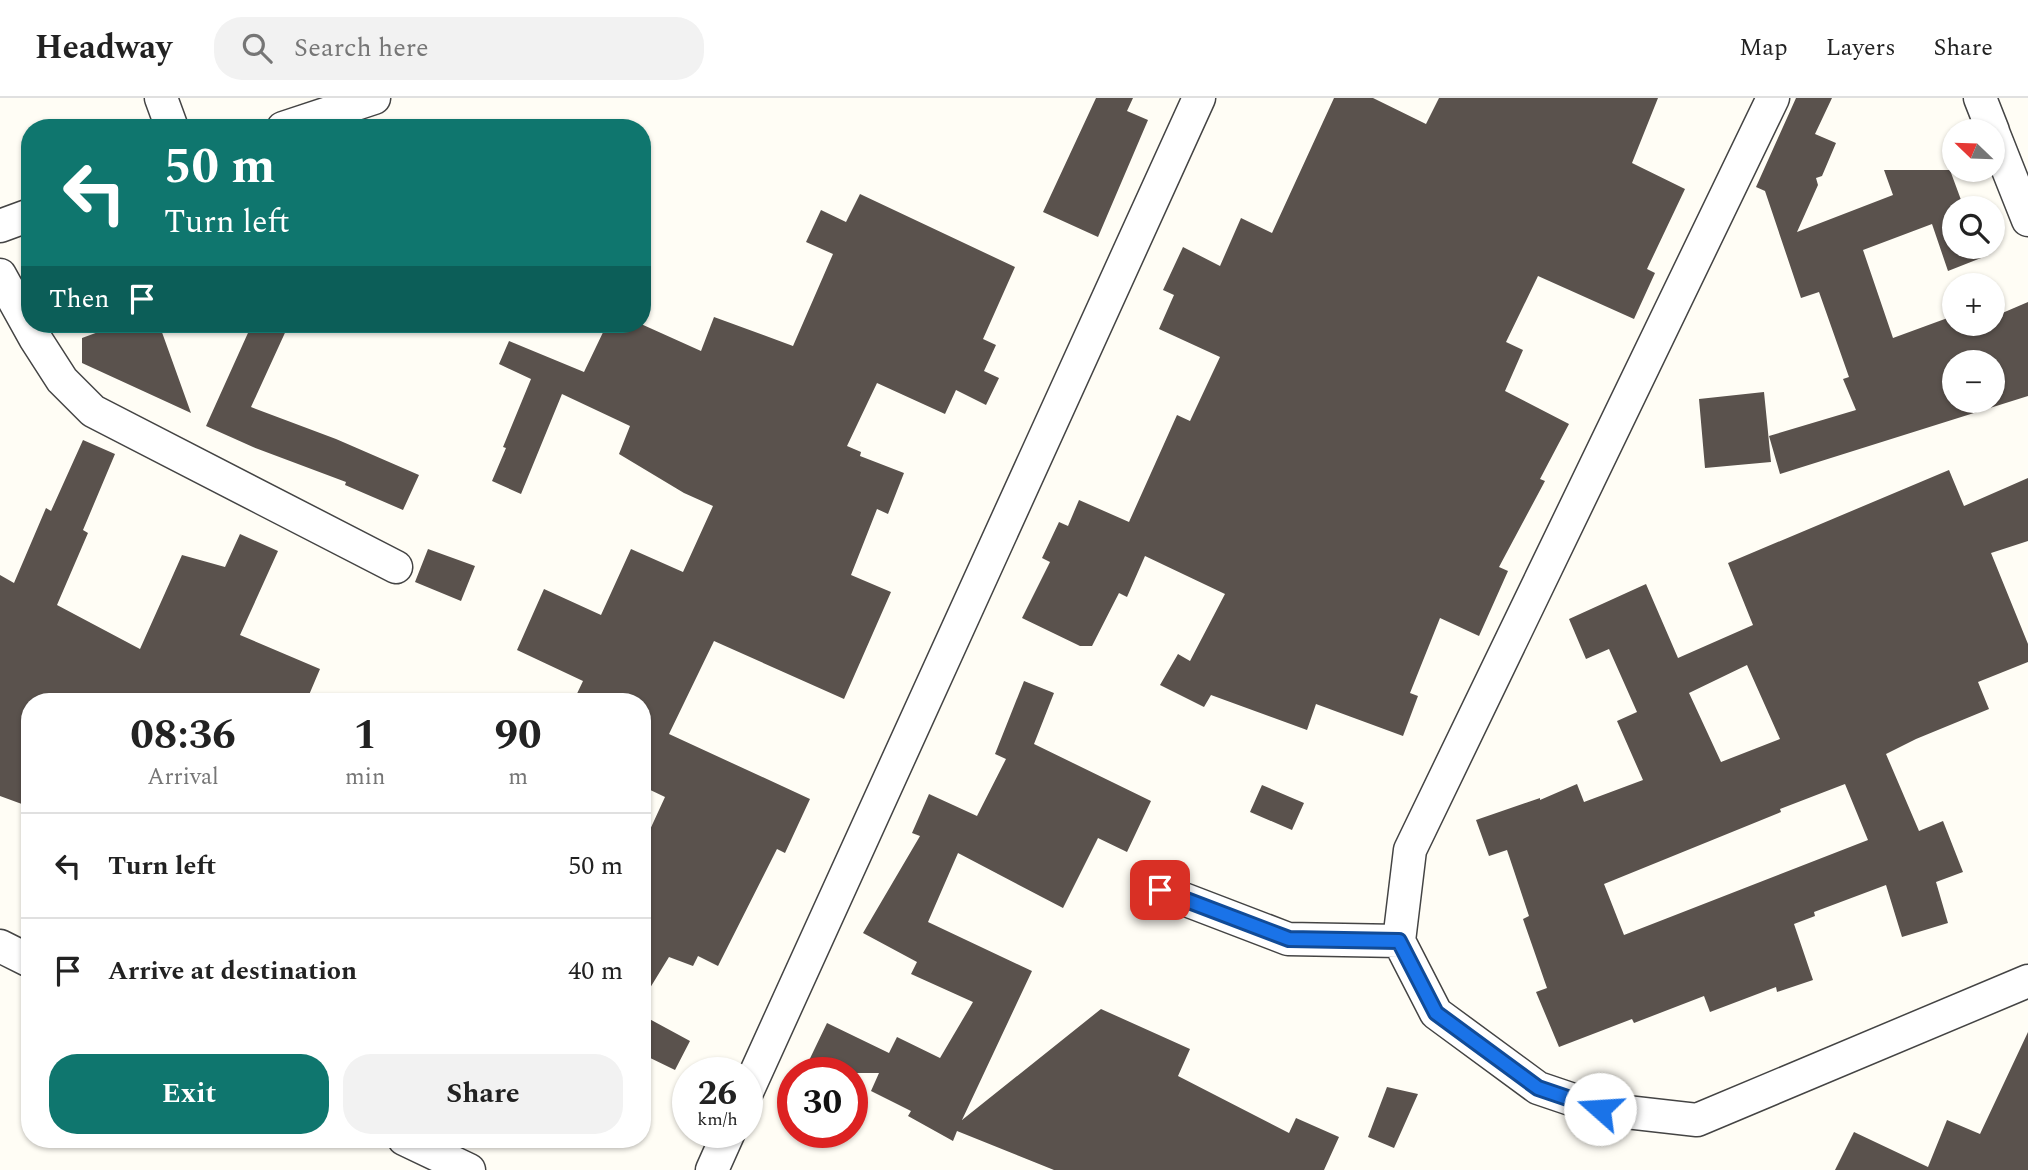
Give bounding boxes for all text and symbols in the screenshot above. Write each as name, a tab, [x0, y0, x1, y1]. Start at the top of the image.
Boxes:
search box	[214, 17, 704, 80]
text: Headway	[35, 23, 172, 73]
text: Search here	[294, 28, 429, 68]
icon: search	[238, 29, 276, 67]
text: Map	[1739, 30, 1788, 66]
text: Layers	[1826, 30, 1896, 66]
text: Share	[1934, 30, 1993, 66]
north arrow	[1942, 119, 2006, 182]
map controls	[1942, 119, 2005, 413]
text: 50 m	[164, 130, 275, 205]
icon: left	[49, 147, 140, 238]
button: search	[1942, 196, 2005, 259]
text: Turn left	[164, 198, 290, 247]
button: +	[1942, 273, 2005, 336]
text: Then	[49, 279, 109, 319]
icon: arrive	[123, 280, 161, 318]
button: −	[1942, 350, 2005, 413]
text: 08:36	[130, 704, 236, 767]
text: 1	[353, 704, 377, 767]
text: 90	[495, 704, 542, 767]
text: Arrival	[147, 760, 219, 795]
text: min	[345, 760, 385, 795]
text: m	[508, 760, 528, 795]
text: Turn left	[108, 846, 216, 886]
text: 50 m	[568, 846, 623, 886]
icon: left	[49, 847, 87, 885]
pin	[1130, 860, 1190, 920]
icon: arrive	[1141, 871, 1179, 909]
text: Arrive at destination	[108, 951, 357, 991]
text: 40 m	[568, 951, 623, 991]
icon: arrive	[49, 952, 87, 990]
button: Exit	[49, 1054, 329, 1134]
button: Share	[343, 1054, 623, 1134]
speed limit sign: 30	[777, 1057, 868, 1148]
text: 26	[698, 1067, 737, 1120]
position arrow	[1563, 1072, 1637, 1146]
text: km/h	[697, 1106, 738, 1133]

